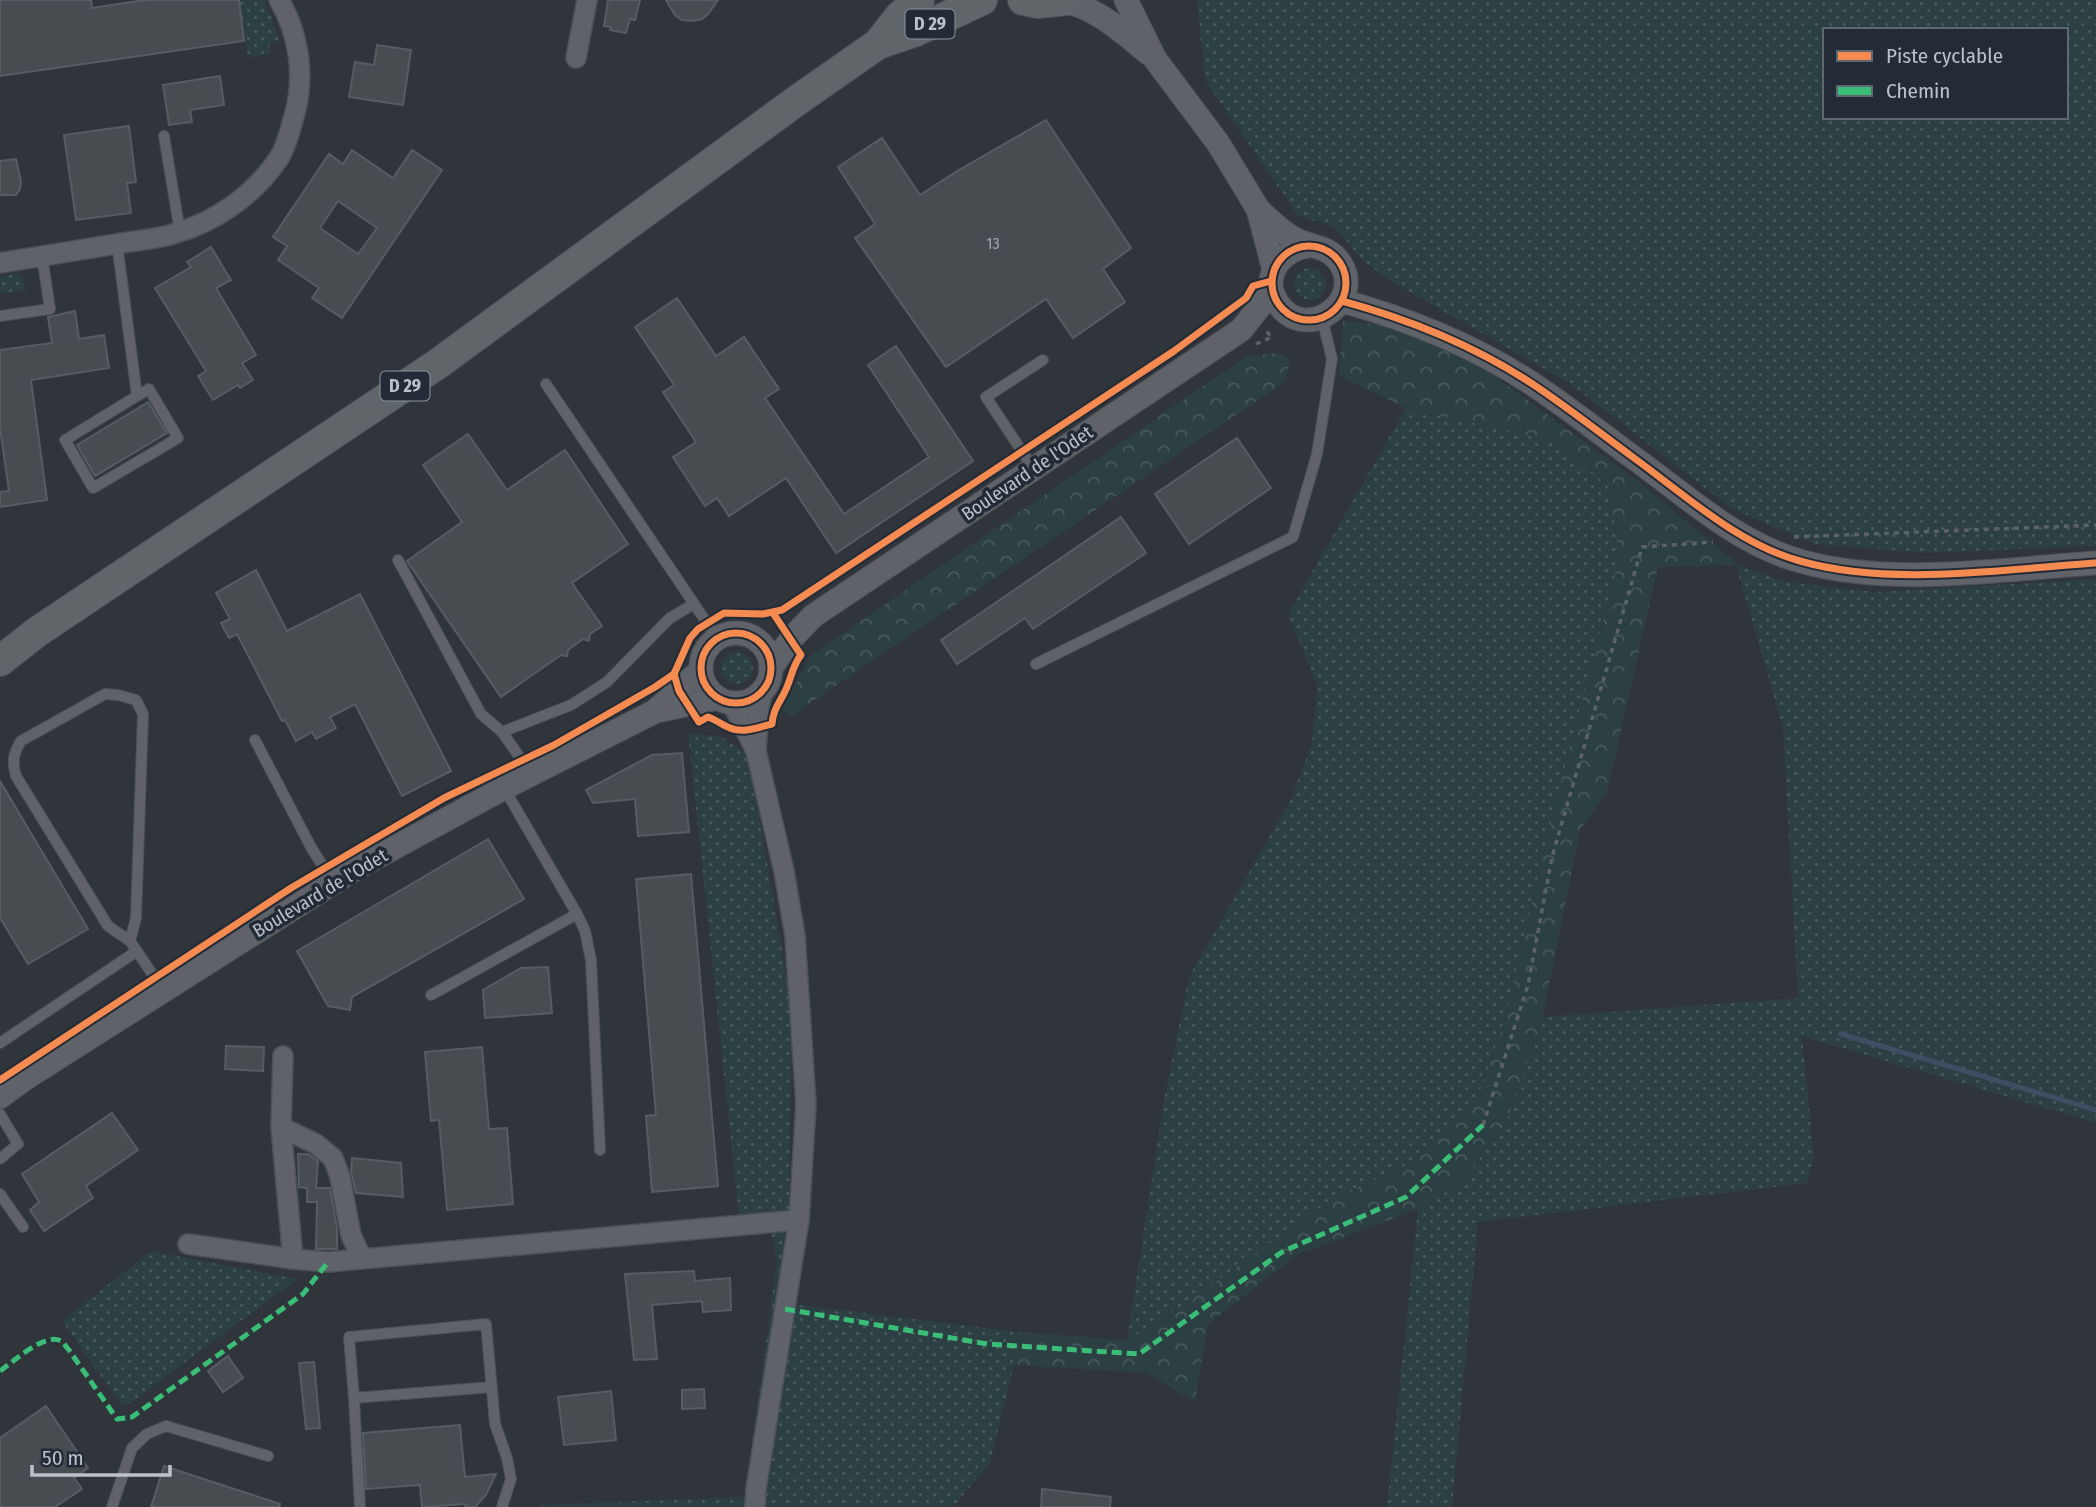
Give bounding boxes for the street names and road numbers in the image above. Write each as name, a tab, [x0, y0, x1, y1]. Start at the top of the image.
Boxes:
road number: D 29	[906, 9, 954, 38]
road number: D 29	[380, 372, 430, 400]
street label: Boulevard de l'Odet	[957, 420, 1098, 525]
street label: Boulevard de l'Odet	[248, 843, 392, 942]

